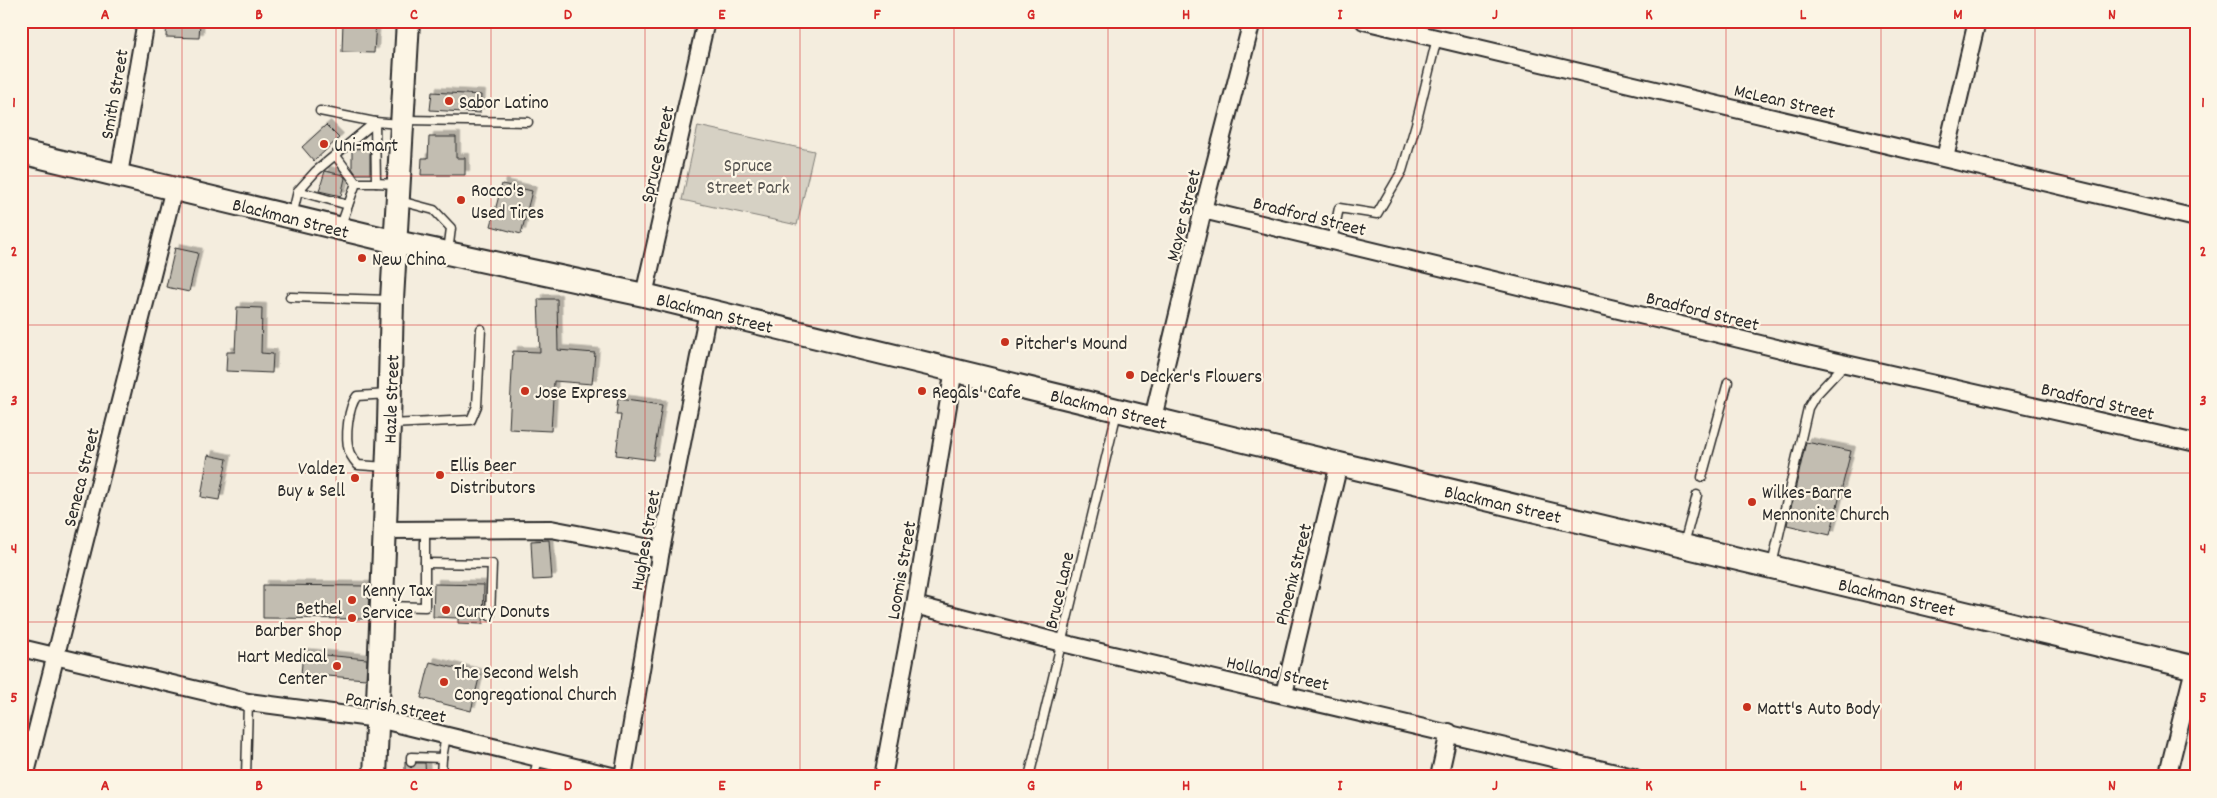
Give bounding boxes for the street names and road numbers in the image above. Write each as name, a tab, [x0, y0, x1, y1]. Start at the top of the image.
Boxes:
street label: Smith Street	[95, 47, 138, 142]
street label: McLean Street	[1731, 79, 1837, 128]
street label: Spruce Street	[635, 104, 684, 206]
street label: Mayer Street	[1161, 167, 1210, 265]
street label: Bradford Street	[1250, 191, 1368, 245]
street label: Blackman Street	[229, 193, 351, 248]
street label: Bradford Street	[1643, 286, 1761, 340]
street label: Blackman Street	[653, 288, 775, 343]
street label: Hazle Street	[378, 354, 409, 444]
street label: Bradford Street	[2038, 377, 2157, 430]
street label: Blackman Street	[1047, 384, 1169, 439]
street label: Seneca Street	[58, 426, 109, 530]
street label: Blackman Street	[1441, 480, 1563, 533]
street label: Hughes Street	[625, 488, 670, 593]
street label: Loomis Street	[881, 519, 925, 622]
street label: Phoenix Street	[1270, 521, 1321, 629]
street label: Bruce Lane	[1039, 550, 1083, 632]
street label: Blackman Street	[1835, 573, 1957, 626]
street label: Holland Street	[1223, 651, 1331, 700]
street label: Parrish Street	[343, 686, 448, 732]

